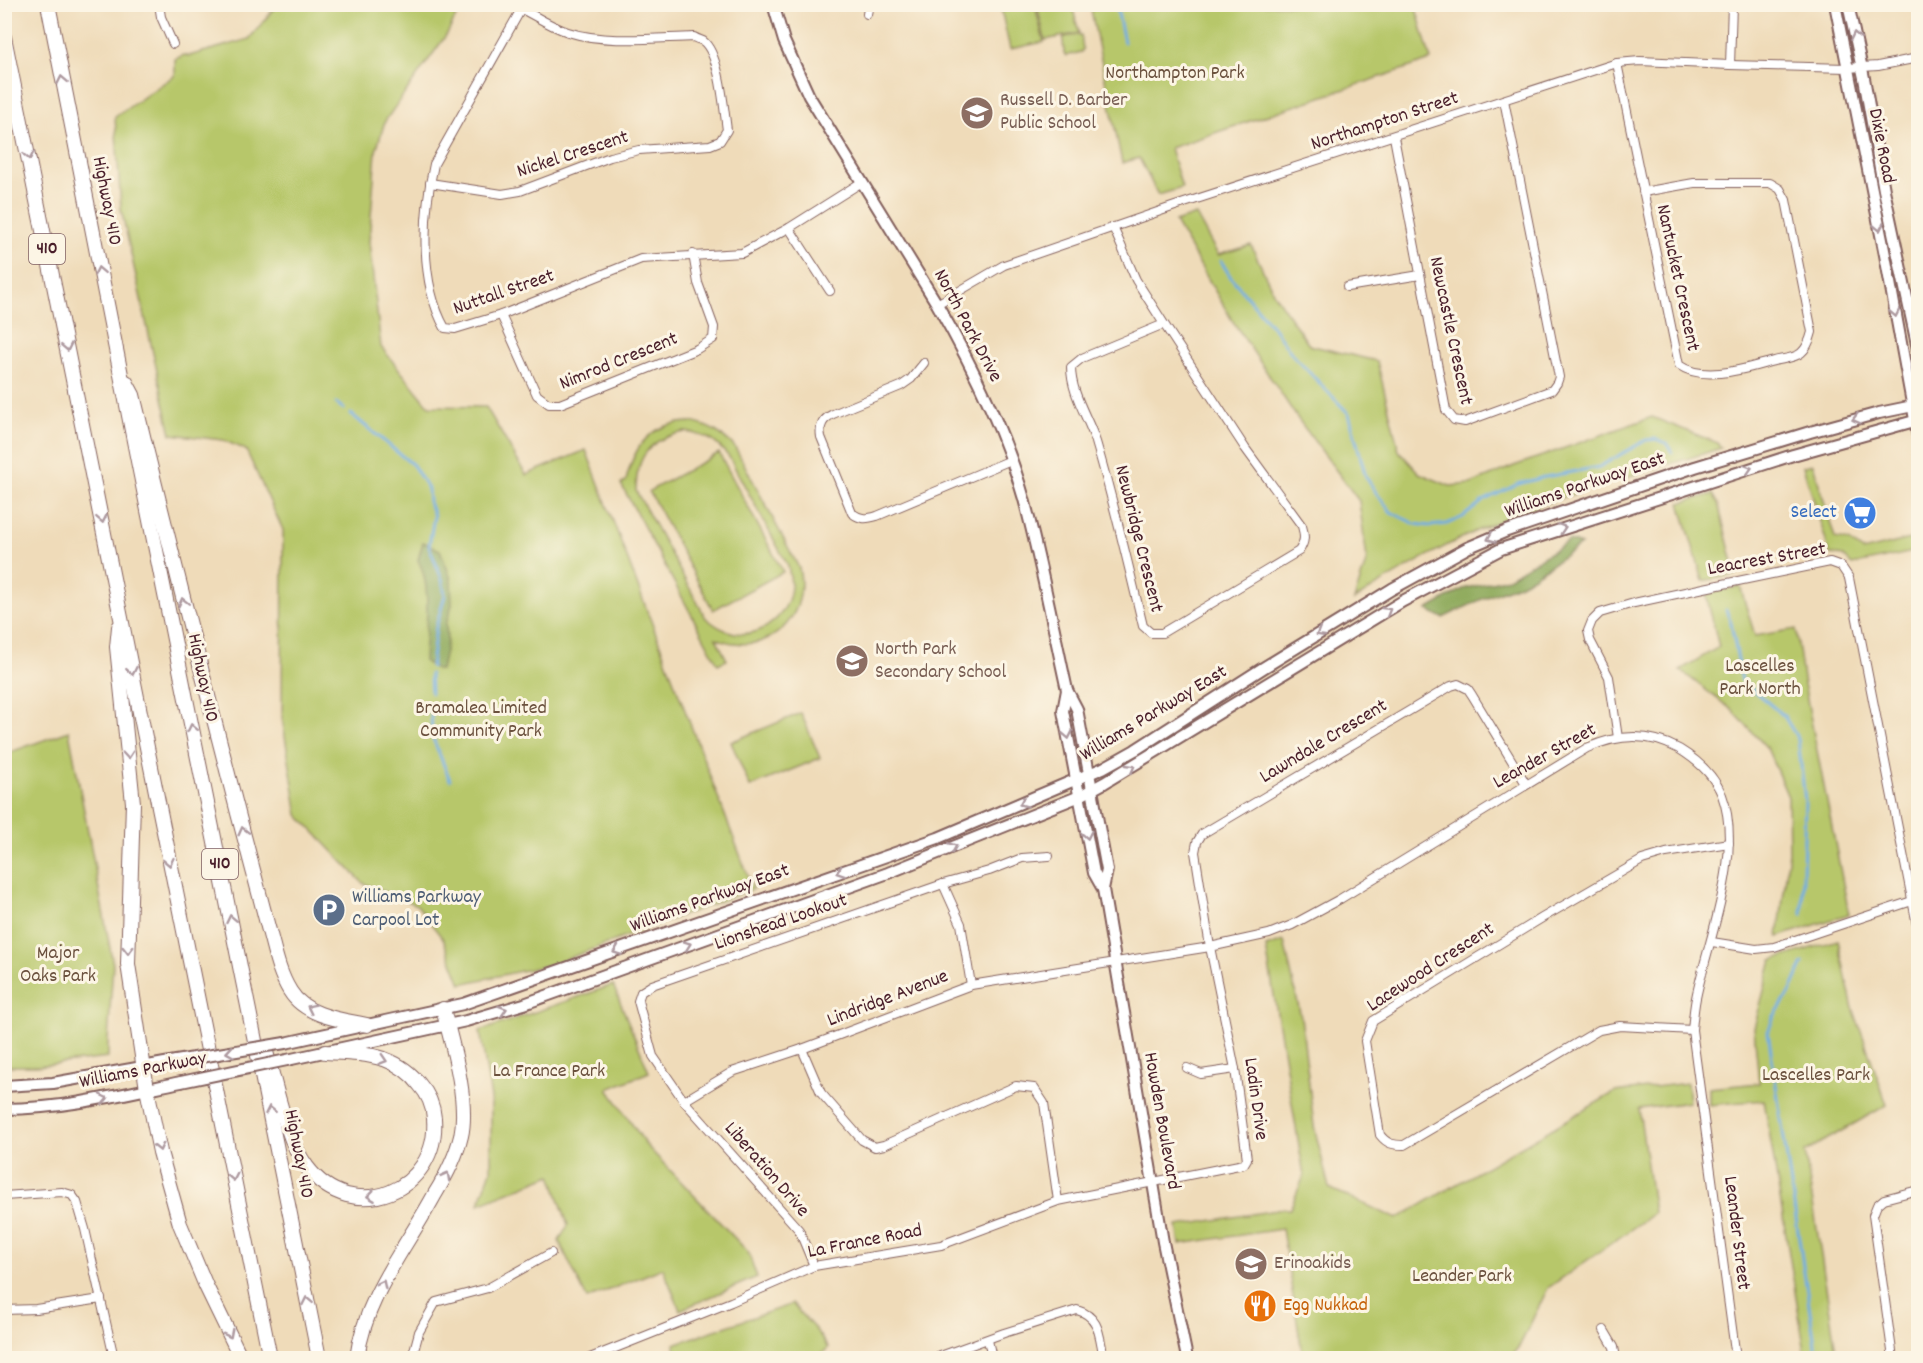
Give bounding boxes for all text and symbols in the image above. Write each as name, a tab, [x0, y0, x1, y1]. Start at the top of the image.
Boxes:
one-way arrow	[1849, 31, 1862, 41]
park label: Northampton Park	[1105, 60, 1245, 88]
one-way arrow	[56, 75, 69, 85]
street label: Northampton Street	[1308, 85, 1462, 159]
place label: Russell D. Barber Public School	[1000, 87, 1128, 138]
school or university icon: Russell D. Barber Public School	[959, 95, 995, 131]
street label: Dixie Road	[1860, 106, 1902, 186]
street label: Nickel Crescent	[514, 124, 632, 186]
one-way arrow	[21, 151, 34, 161]
street label: Highway 410	[84, 154, 128, 248]
street label: Nantucket Crescent	[1648, 202, 1706, 354]
one-way arrow	[1872, 221, 1885, 231]
road number: 410	[29, 234, 65, 264]
street label: Newcastle Crescent	[1421, 254, 1479, 408]
street label: Nuttall Street	[450, 263, 558, 323]
street label: North Park Drive	[925, 264, 1009, 388]
one-way arrow	[93, 266, 106, 276]
one-way arrow	[1888, 308, 1901, 318]
street label: Nimrod Crescent	[556, 326, 682, 398]
one-way arrow	[60, 342, 73, 352]
one-way arrow	[1851, 412, 1861, 425]
street label: Williams Parkway East	[1501, 445, 1669, 527]
street label: Newbridge Crescent	[1106, 462, 1170, 616]
one-way arrow	[1742, 464, 1753, 476]
supermarket icon: Select	[1842, 495, 1878, 531]
place label: Select	[1790, 499, 1837, 527]
one-way arrow	[95, 513, 108, 523]
one-way arrow	[1556, 523, 1567, 536]
one-way arrow	[1486, 531, 1497, 543]
street label: Leacrest Street	[1706, 536, 1828, 584]
one-way arrow	[178, 597, 190, 607]
one-way arrow	[1381, 607, 1391, 618]
one-way arrow	[1316, 625, 1327, 636]
street label: Highway 410	[179, 631, 225, 725]
place label: North Park Secondary School	[875, 636, 1006, 687]
school or university icon: North Park Secondary School	[834, 643, 870, 679]
park label: Lascelles Park North	[1719, 653, 1801, 704]
street label: Williams Parkway East	[1075, 659, 1233, 769]
one-way arrow	[125, 666, 138, 676]
street label: Lawndale Crescent	[1255, 693, 1393, 791]
park label: Bramalea Limited Community Park	[415, 695, 547, 746]
street label: Leander Street	[1488, 717, 1602, 797]
one-way arrow	[186, 723, 199, 733]
one-way arrow	[1061, 730, 1074, 740]
one-way arrow	[121, 751, 134, 760]
one-way arrow	[1125, 764, 1135, 775]
one-way arrow	[1018, 796, 1029, 808]
one-way arrow	[237, 826, 250, 836]
one-way arrow	[1080, 830, 1093, 840]
one-way arrow	[947, 842, 958, 854]
road number: 410	[202, 849, 238, 879]
one-way arrow	[162, 857, 175, 867]
street label: Williams Parkway East	[626, 857, 794, 941]
one-way arrow	[836, 864, 846, 877]
place label: Williams Parkway Carpool Lot	[352, 884, 482, 935]
street label: Lionshead Lookout	[711, 887, 851, 959]
parking icon: Williams Parkway Carpool Lot	[311, 892, 347, 928]
one-way arrow	[225, 914, 238, 924]
street label: Lacewood Crescent	[1362, 916, 1500, 1020]
park label: Major Oaks Park	[20, 940, 96, 991]
one-way arrow	[681, 940, 692, 952]
one-way arrow	[612, 944, 623, 957]
one-way arrow	[122, 945, 134, 954]
street label: Lindridge Avenue	[823, 963, 953, 1035]
one-way arrow	[306, 1004, 317, 1016]
one-way arrow	[498, 1005, 508, 1017]
street label: Williams Parkway	[77, 1045, 210, 1097]
one-way arrow	[226, 1045, 236, 1058]
street label: Howden Boulevard	[1135, 1050, 1187, 1192]
one-way arrow	[377, 1053, 388, 1065]
street label: Ladin Drive	[1235, 1056, 1275, 1142]
park label: La France Park	[493, 1058, 605, 1086]
park label: Lascelles Park	[1762, 1062, 1870, 1090]
one-way arrow	[99, 1093, 109, 1106]
one-way arrow	[264, 1105, 277, 1115]
street label: Highway 410	[276, 1107, 320, 1201]
street label: Liberation Drive	[717, 1116, 816, 1224]
one-way arrow	[152, 1141, 165, 1151]
one-way arrow	[438, 1171, 450, 1182]
one-way arrow	[226, 1172, 239, 1182]
street label: Leander Street	[1715, 1175, 1757, 1291]
one-way arrow	[367, 1190, 376, 1202]
street label: La France Road	[805, 1217, 925, 1267]
school or university icon: Erinoakids	[1233, 1246, 1269, 1282]
place label: Erinoakids	[1274, 1250, 1351, 1278]
park label: Leander Park	[1412, 1263, 1512, 1291]
one-way arrow	[375, 1279, 387, 1290]
restaurant icon: Egg Nukkad	[1242, 1288, 1278, 1324]
place label: Egg Nukkad	[1283, 1292, 1368, 1320]
one-way arrow	[301, 1296, 314, 1306]
one-way arrow	[222, 1328, 233, 1338]

